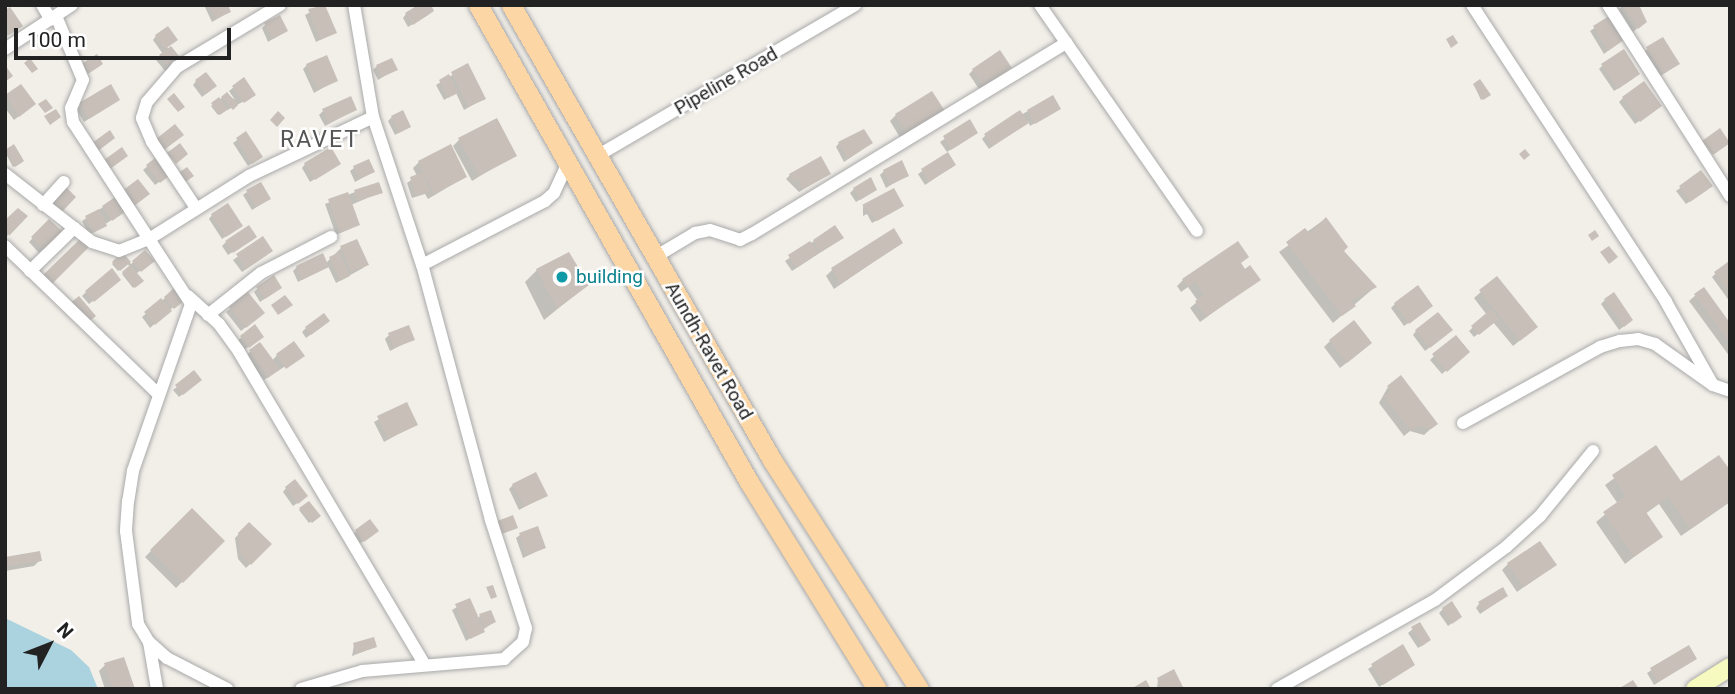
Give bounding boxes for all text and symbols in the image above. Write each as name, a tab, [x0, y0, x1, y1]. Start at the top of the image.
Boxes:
scale bar	[18, 14, 234, 58]
text: 100 m	[27, 28, 86, 52]
street label: Pipeline Road	[670, 42, 782, 120]
district label: RAVET	[281, 126, 359, 154]
place label: building	[576, 266, 643, 288]
marker: building	[554, 269, 570, 285]
street label: Aundh-Ravet Road	[660, 278, 758, 424]
north arrow	[14, 610, 84, 680]
text: N	[52, 618, 78, 643]

